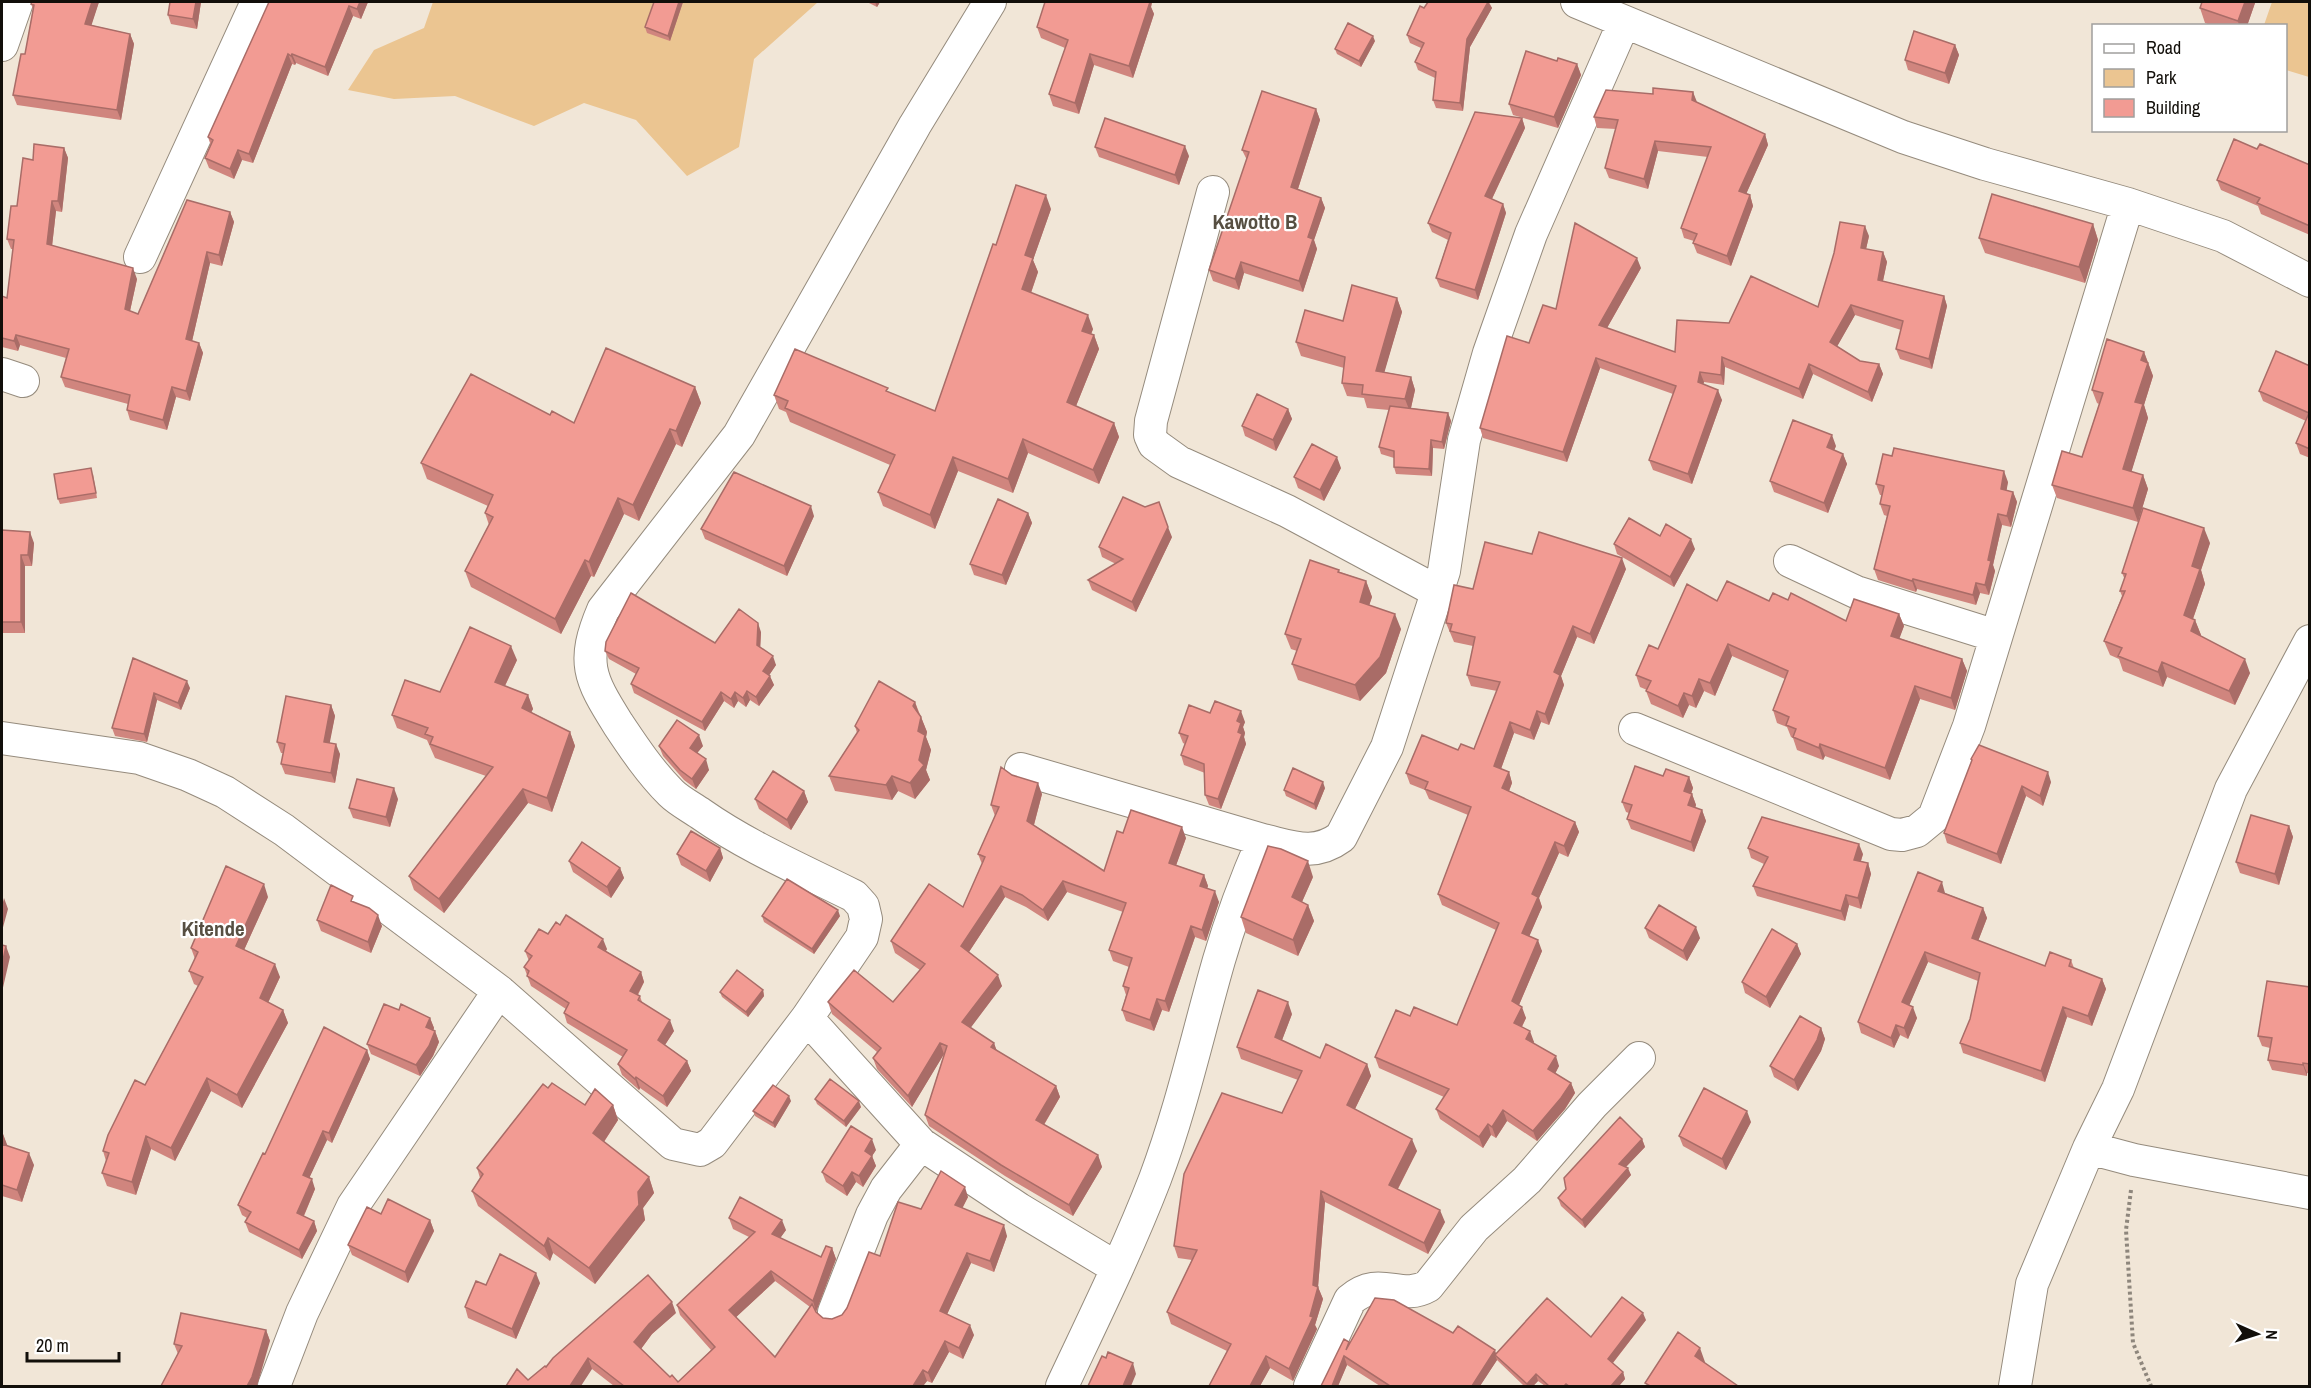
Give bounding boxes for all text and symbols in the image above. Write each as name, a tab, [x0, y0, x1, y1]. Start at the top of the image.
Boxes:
legend	[2092, 24, 2287, 132]
text: Road	[2146, 35, 2181, 60]
text: Park	[2146, 65, 2177, 90]
text: Building	[2146, 95, 2201, 120]
district label: Kawotto B	[1212, 207, 1298, 236]
district label: Kitende	[181, 914, 245, 943]
north arrow	[2227, 1304, 2287, 1364]
scale bar	[27, 1325, 118, 1363]
text: N	[2261, 1329, 2283, 1340]
text: 20 m	[36, 1333, 69, 1358]

